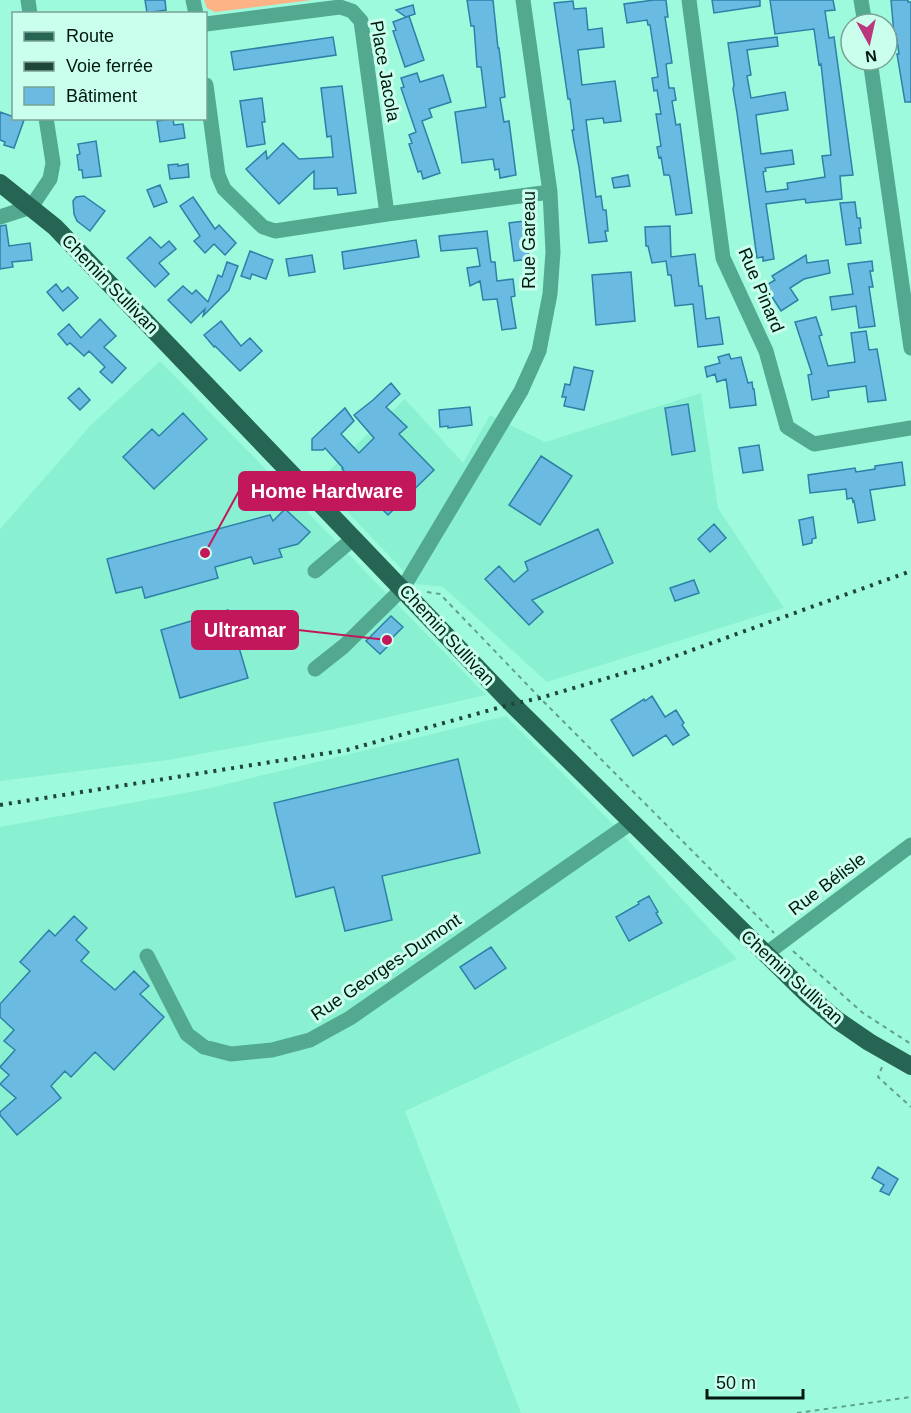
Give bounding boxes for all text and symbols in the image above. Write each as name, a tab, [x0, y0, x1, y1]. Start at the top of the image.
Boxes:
legend	[12, 12, 207, 120]
north arrow	[839, 12, 899, 72]
street label: Place Jacola	[366, 19, 404, 124]
text: Route	[66, 26, 114, 46]
text: N	[864, 47, 878, 66]
text: Voie ferrée	[66, 56, 153, 76]
text: Bâtiment	[66, 86, 137, 106]
street label: Rue Gareau	[519, 191, 539, 289]
street label: Chemin Sullivan	[58, 230, 162, 338]
street label: Rue Pinard	[734, 245, 788, 335]
callout: Home Hardware	[239, 472, 415, 510]
text: Home Hardware	[251, 480, 403, 502]
street label: Chemin Sullivan	[395, 581, 499, 689]
callout: Ultramar	[192, 611, 298, 649]
text: Ultramar	[204, 619, 286, 641]
street label: Rue Bélisle	[785, 849, 869, 919]
street label: Rue Georges-Dumont	[307, 909, 465, 1025]
street label: Chemin Sullivan	[737, 926, 847, 1028]
scale bar	[707, 1362, 803, 1400]
text: 50 m	[716, 1373, 756, 1393]

